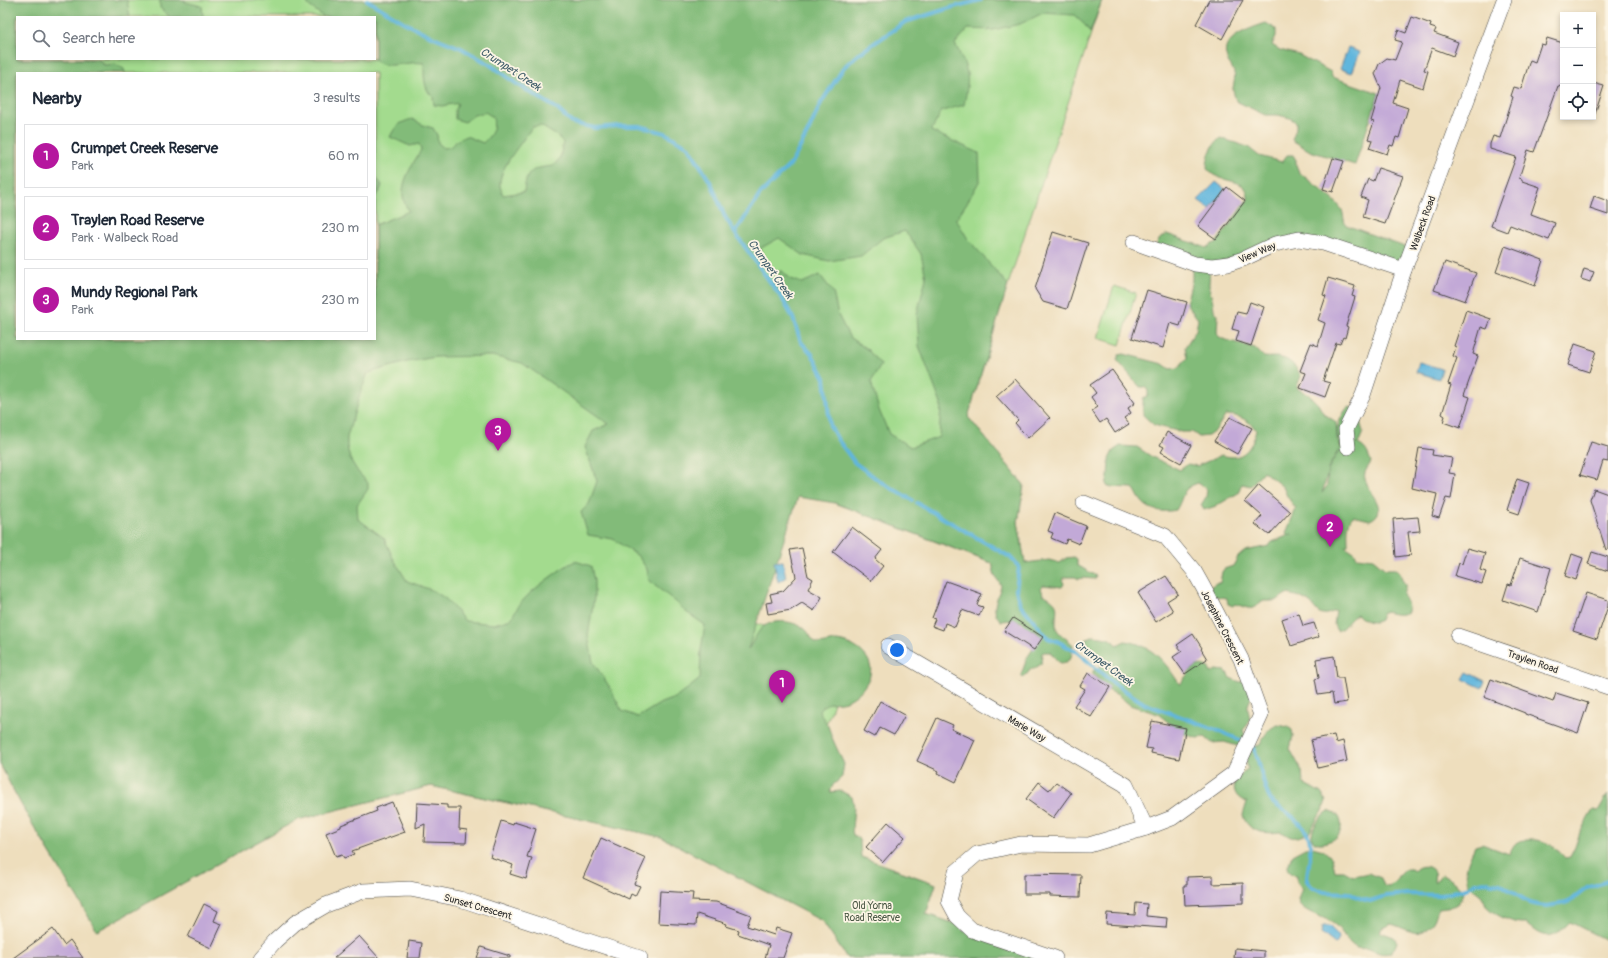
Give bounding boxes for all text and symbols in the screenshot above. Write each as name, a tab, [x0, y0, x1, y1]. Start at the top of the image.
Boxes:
map controls	[1560, 12, 1596, 120]
button: +	[1560, 12, 1596, 48]
search box	[16, 16, 376, 60]
icon: search	[30, 27, 52, 49]
text: Search here	[62, 29, 135, 48]
water label: Crumpet Creek	[478, 45, 544, 94]
button: −	[1560, 48, 1596, 84]
button: locate	[1560, 84, 1596, 120]
text: Nearby	[32, 88, 81, 109]
text: 3 results	[313, 90, 360, 106]
text: Crumpet Creek Reserve	[71, 139, 218, 158]
text: 1	[43, 148, 49, 164]
text: 60 m	[328, 148, 359, 164]
text: Park	[71, 158, 94, 174]
street label: Walbeck Road	[1407, 194, 1438, 252]
text: Traylen Road Reserve	[71, 211, 204, 230]
text: 2	[42, 220, 50, 236]
text: 230 m	[322, 220, 359, 236]
text: Park · Walbeck Road	[71, 230, 178, 246]
water label: Crumpet Creek	[745, 237, 797, 302]
street label: View Way	[1237, 239, 1278, 266]
text: Mundy Regional Park	[71, 283, 198, 302]
text: 3	[42, 292, 50, 308]
text: 230 m	[322, 292, 359, 308]
text: Park	[71, 302, 94, 318]
pin: 3	[485, 418, 511, 451]
pin: 2	[1317, 514, 1343, 547]
street label: Josephine Crescent	[1198, 588, 1246, 668]
water label: Crumpet Creek	[1072, 638, 1137, 690]
your location	[887, 640, 907, 660]
street label: Traylen Road	[1505, 648, 1560, 676]
pin: 1	[769, 670, 795, 703]
street label: Marie Way	[1005, 713, 1048, 745]
street label: Sunset Crescent	[442, 892, 514, 923]
park label: Old Yorna Road Reserve	[844, 900, 900, 924]

